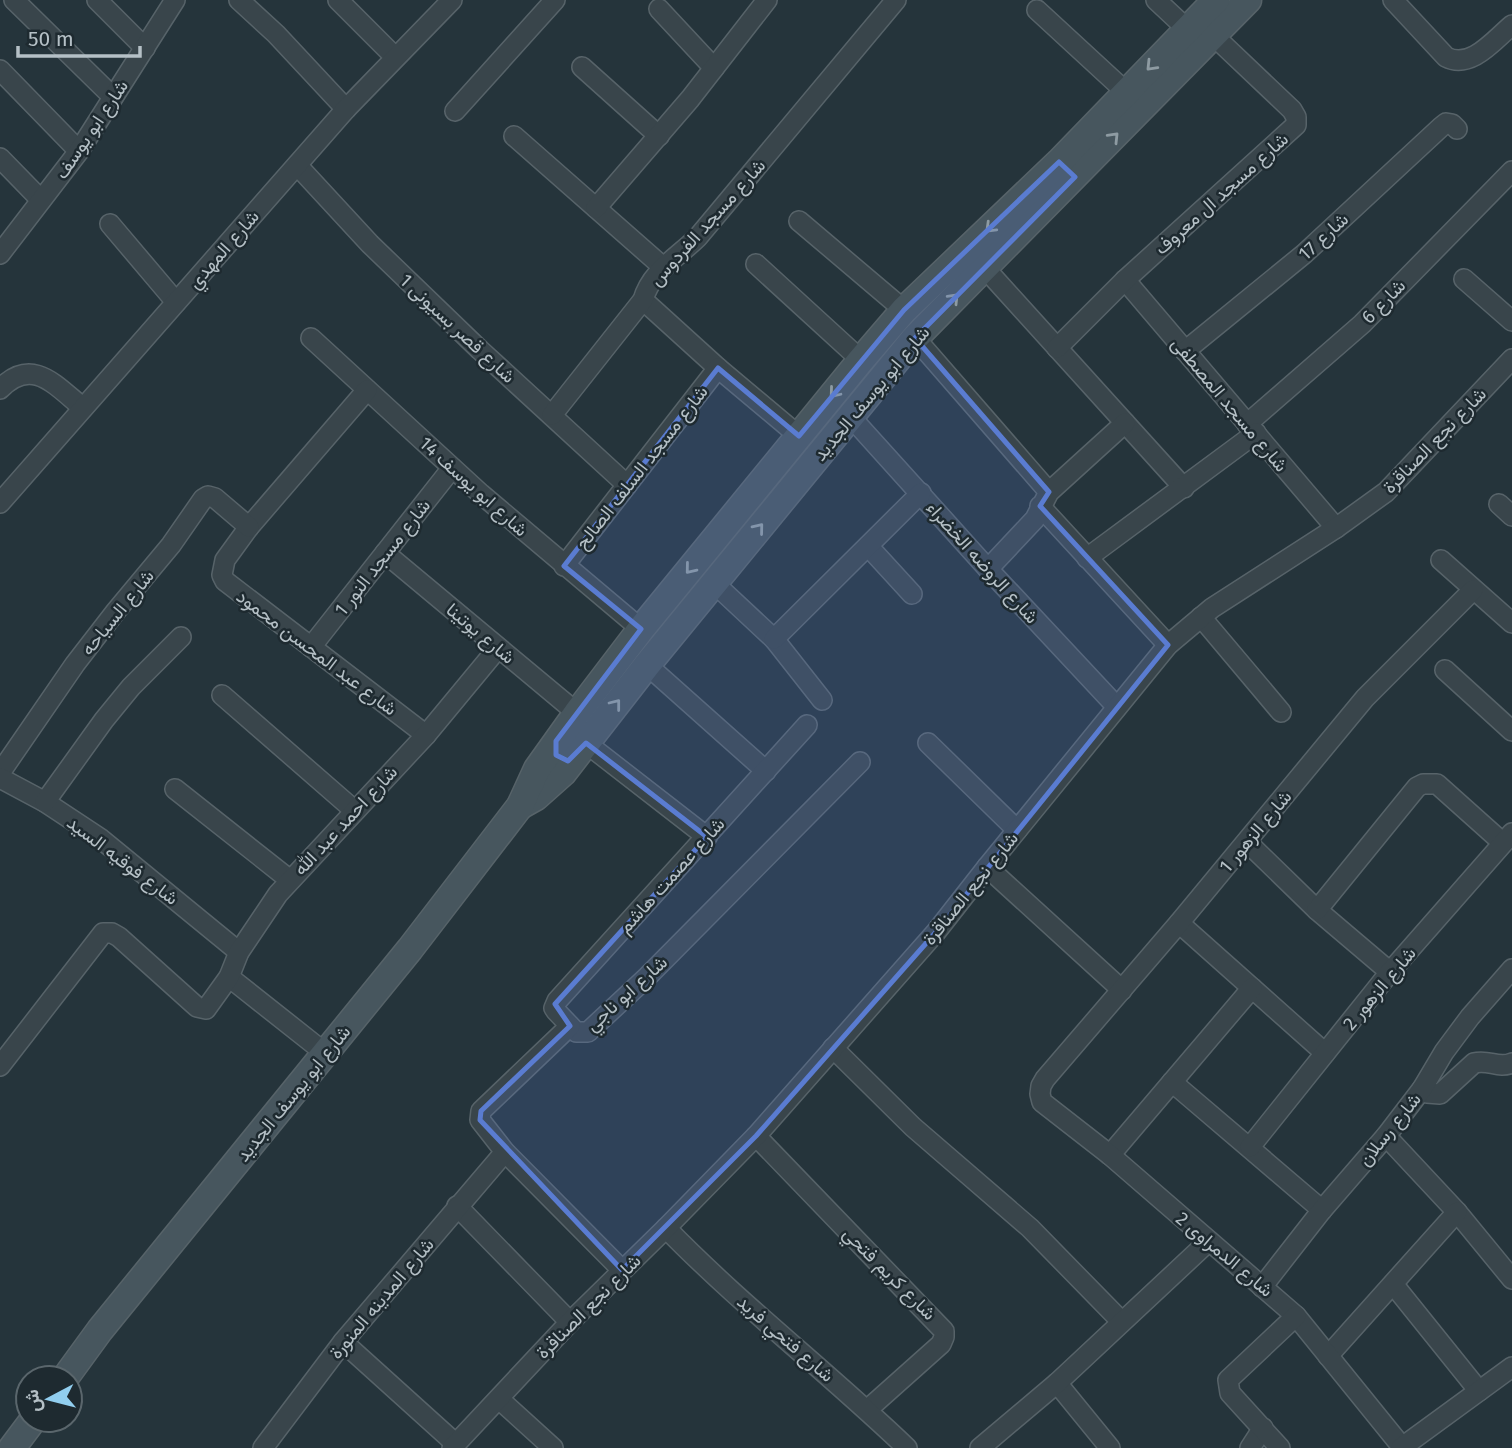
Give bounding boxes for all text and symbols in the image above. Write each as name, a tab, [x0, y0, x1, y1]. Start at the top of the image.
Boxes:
scale bar	[18, 14, 140, 58]
text: 50 m	[28, 26, 74, 52]
one-way arrow	[1146, 58, 1159, 71]
street label: شارع ابو يوسف	[50, 75, 134, 184]
street label: شارع مسجد ال معروف	[1150, 127, 1294, 260]
one-way arrow	[1106, 132, 1119, 145]
street label: شارع مسجد الفردوس	[644, 154, 771, 291]
street label: شارع المهدي	[183, 205, 267, 296]
street label: شارع 17	[1294, 208, 1354, 266]
one-way arrow	[986, 219, 999, 232]
street label: شارع قصر بسيونى 1	[394, 269, 520, 389]
street label: شارع 6	[1357, 274, 1411, 329]
one-way arrow	[945, 294, 958, 307]
street label: شارع ابو يوسف الجديد	[808, 321, 935, 466]
street label: شارع مسجد المصطفى	[1166, 332, 1293, 477]
street label: شارع مسجد السلف الصالح	[570, 381, 714, 555]
street label: شارع نجع الصناقرة	[1378, 382, 1492, 500]
one-way arrow	[830, 384, 842, 397]
street label: شارع ابو يوسف 14	[414, 432, 533, 542]
street label: شارع مسجد النور 1	[330, 494, 436, 621]
street label: شارع الروضه الخضراء	[921, 496, 1044, 629]
one-way arrow	[751, 523, 763, 536]
one-way arrow	[686, 562, 699, 574]
street label: شارع السياحه	[76, 565, 160, 660]
street label: شارع عبد المحسن محمود	[231, 585, 401, 721]
street label: شارع يوتينا	[441, 598, 520, 670]
one-way arrow	[607, 700, 620, 712]
street label: شارع احمد عبد الله	[289, 761, 403, 881]
street label: شارع الزهور 1	[1214, 785, 1297, 878]
street label: شارع فوقيه السيد	[62, 811, 183, 911]
street label: شارع عصمت هاشم	[613, 813, 730, 939]
street label: شارع نجع الصناقرة	[918, 827, 1025, 951]
street label: شارع الزهور 2	[1338, 942, 1422, 1035]
street label: شارع ابو ناجي	[581, 951, 675, 1039]
street label: شارع ابو يوسف الجديد	[231, 1020, 356, 1167]
street label: شارع رسلان	[1353, 1088, 1427, 1171]
street label: شارع الدمراوى 2	[1171, 1207, 1278, 1303]
street label: شارع كريم فتحي	[835, 1222, 941, 1328]
street label: شارع المدينه المنورة	[324, 1233, 439, 1364]
street label: شارع نجع الصناقرة	[531, 1249, 647, 1365]
street label: شارع فتحي فريد	[730, 1290, 839, 1390]
north arrow	[14, 1364, 84, 1434]
text: ش	[20, 1388, 45, 1414]

